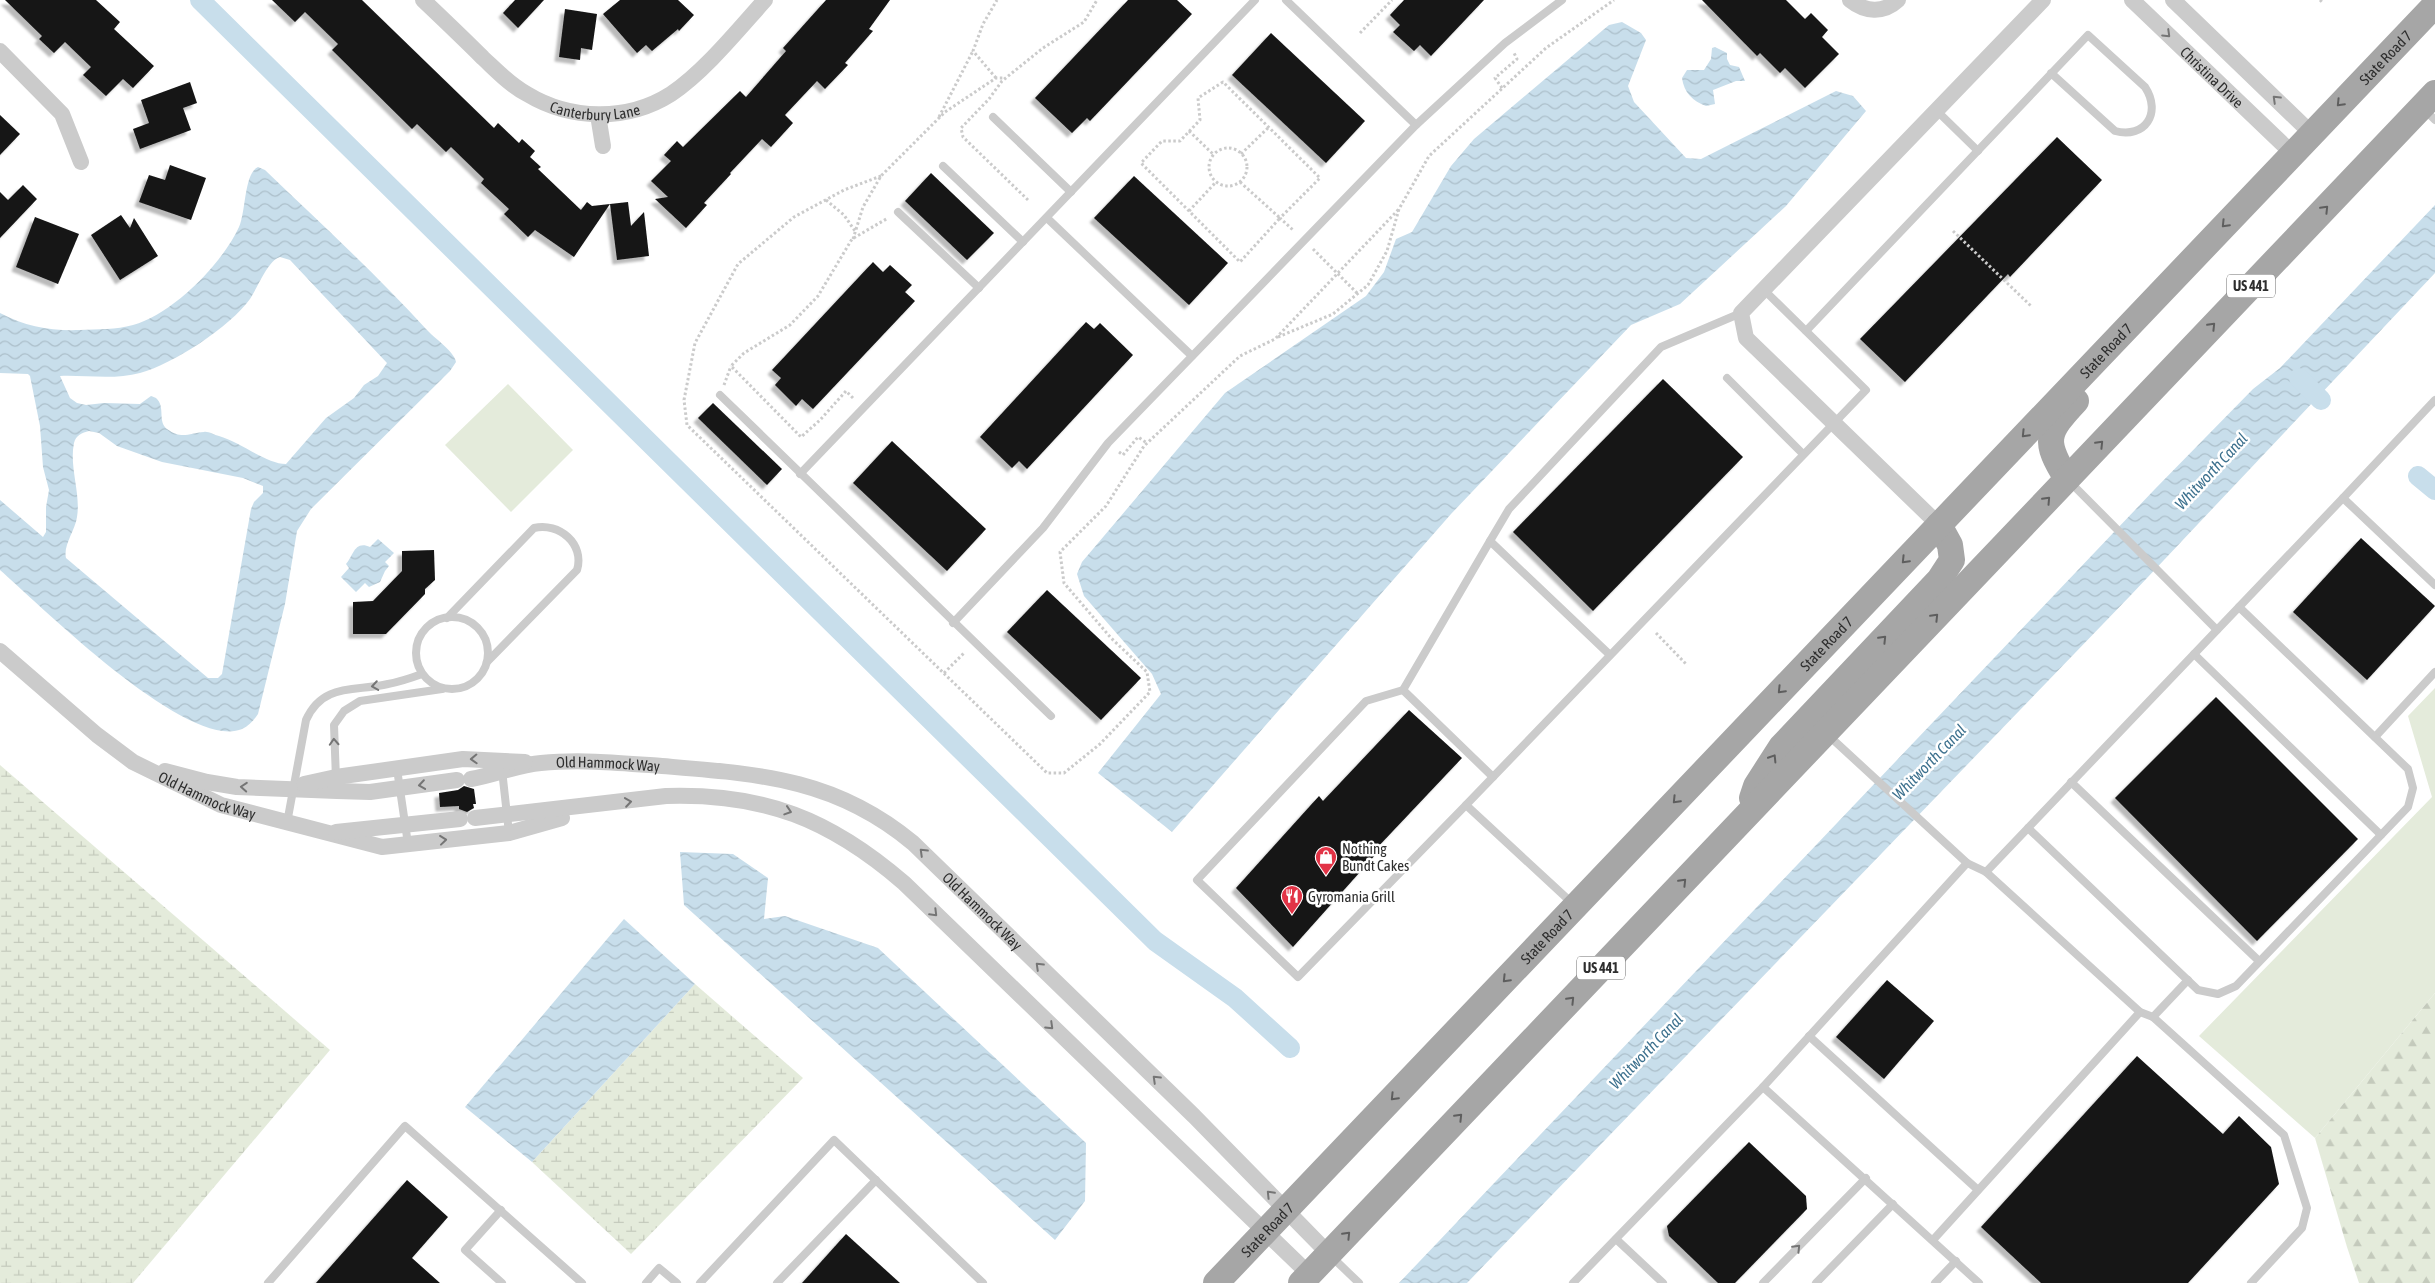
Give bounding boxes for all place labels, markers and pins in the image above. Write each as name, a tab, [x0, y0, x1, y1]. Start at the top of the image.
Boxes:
place label: Nothing Bundt Cakes	[1342, 840, 1409, 874]
shop icon: Nothing Bundt Cakes	[1314, 845, 1338, 876]
restaurant icon: Gyromania Grill	[1280, 884, 1304, 915]
place label: Gyromania Grill	[1308, 888, 1395, 905]

